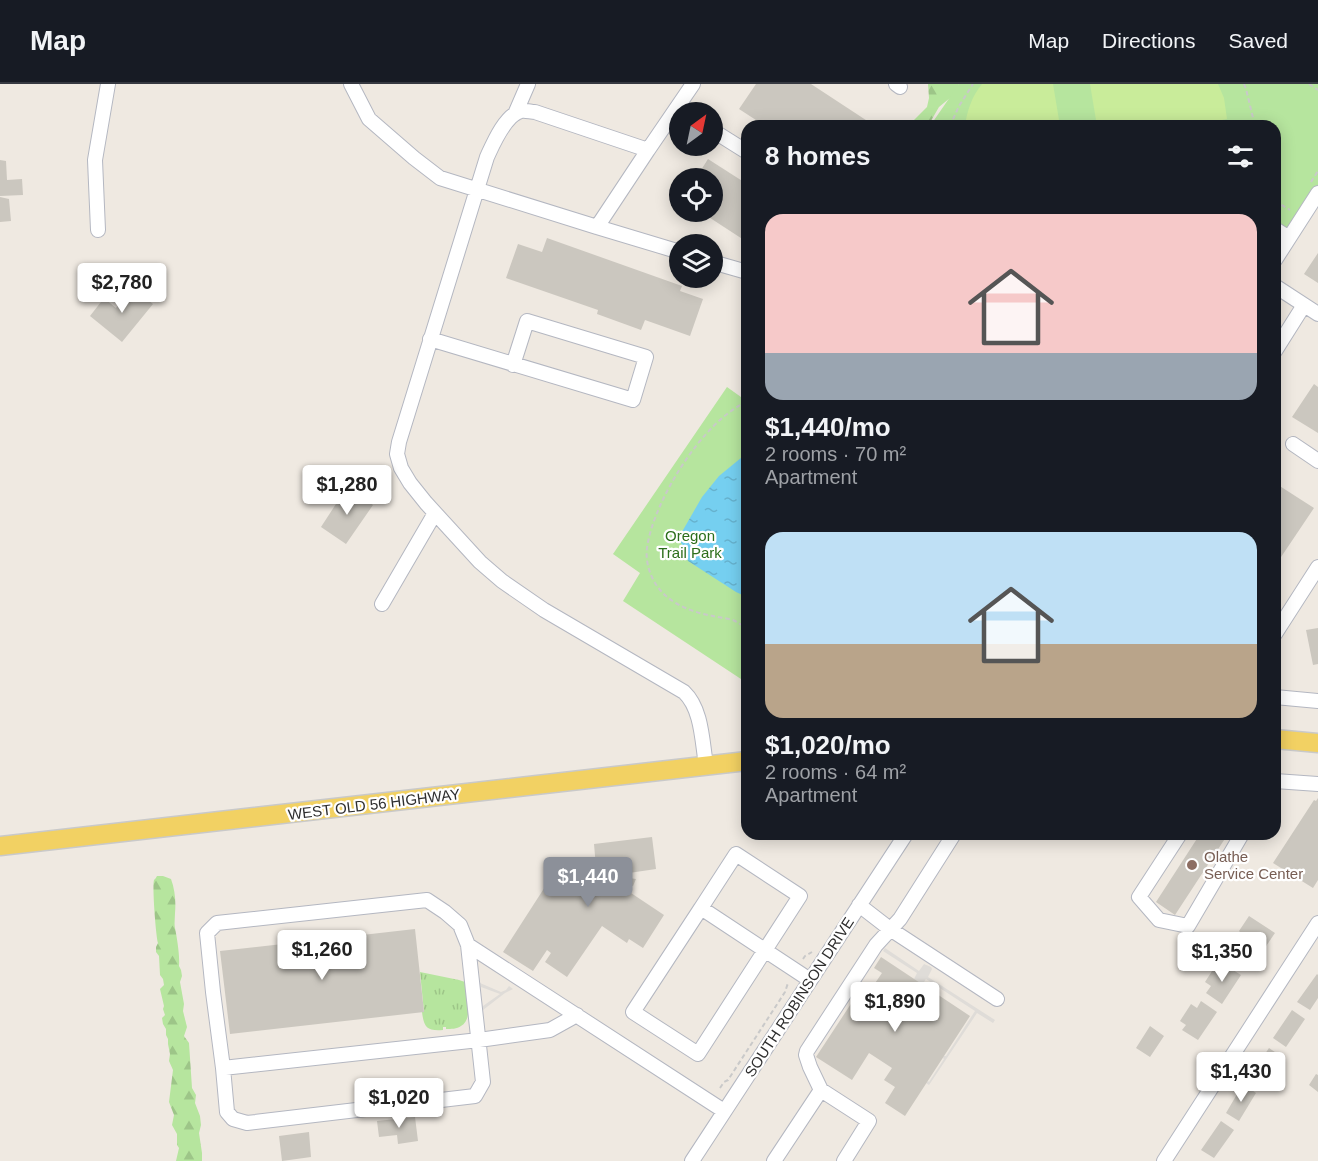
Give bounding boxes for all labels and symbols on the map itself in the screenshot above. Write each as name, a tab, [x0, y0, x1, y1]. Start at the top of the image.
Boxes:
north arrow	[669, 102, 723, 156]
pin: $2,780	[73, 263, 171, 314]
pin: $1,280	[298, 465, 396, 516]
park label: Oregon Trail Park	[658, 527, 722, 561]
street label: WEST OLD 56 HIGHWAY	[287, 785, 461, 823]
place label: Olathe Service Center	[1204, 848, 1303, 882]
pin: $1,440	[539, 857, 637, 908]
marker: Olathe Service Center	[1185, 858, 1199, 872]
street label: SOUTH ROBINSON DRIVE	[741, 914, 857, 1080]
pin: $1,260	[273, 930, 371, 981]
pin: $1,350	[1173, 932, 1271, 983]
pin: $1,890	[846, 982, 944, 1033]
pin: $1,430	[1192, 1052, 1290, 1103]
pin: $1,020	[350, 1078, 448, 1129]

